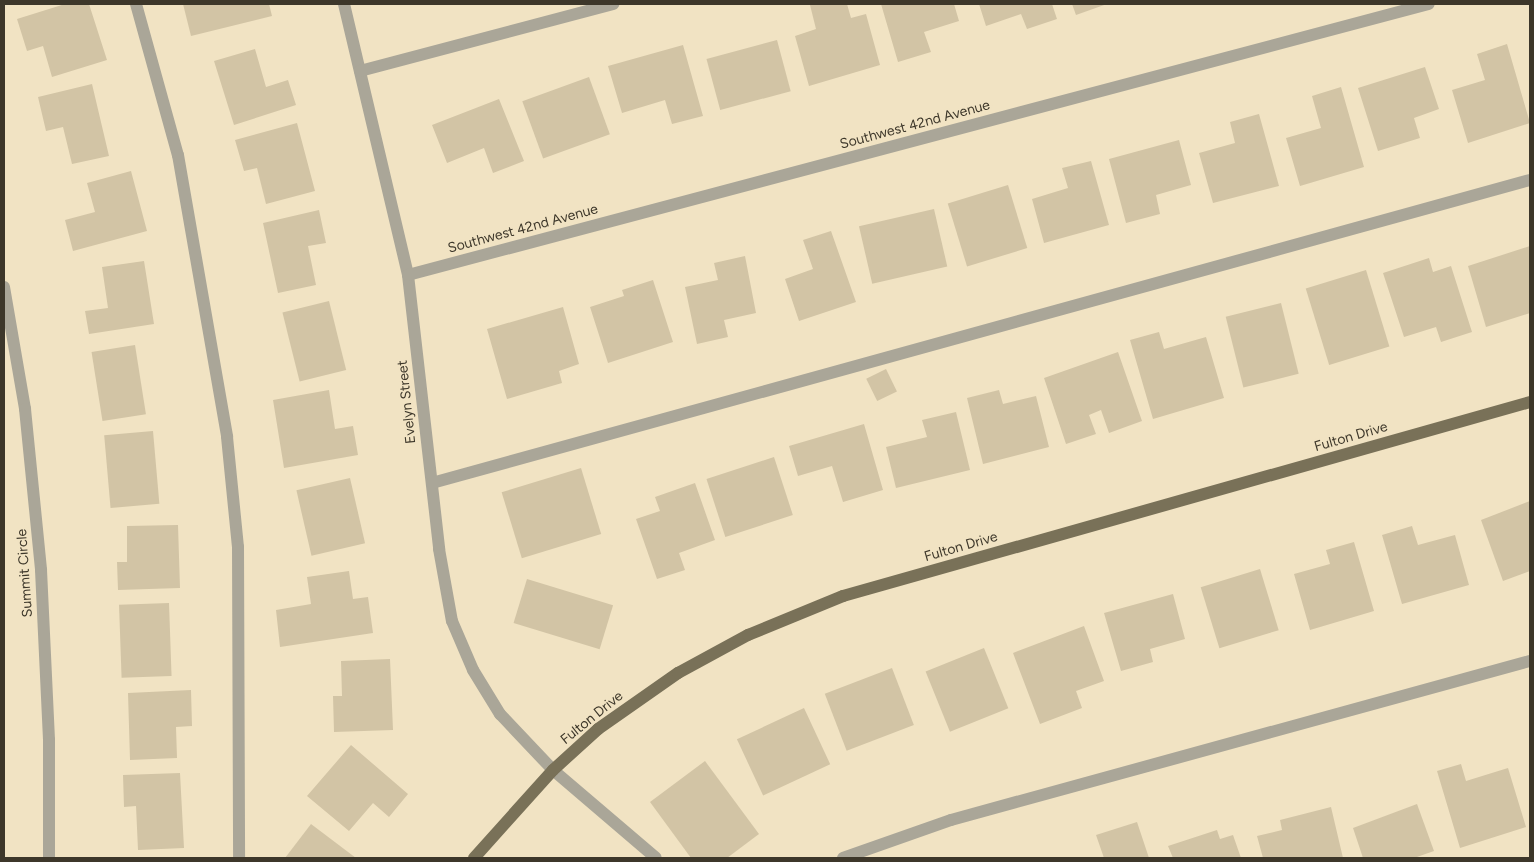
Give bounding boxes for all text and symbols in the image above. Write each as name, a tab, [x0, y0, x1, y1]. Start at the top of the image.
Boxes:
street label: Southwest 42nd Avenue	[838, 97, 992, 153]
street label: Southwest 42nd Avenue	[446, 201, 600, 257]
street label: Evelyn Street	[394, 359, 420, 445]
street label: Fulton Drive	[1312, 419, 1390, 455]
street label: Summit Circle	[14, 528, 36, 618]
street label: Fulton Drive	[922, 529, 1000, 565]
street label: Fulton Drive	[557, 688, 627, 748]

